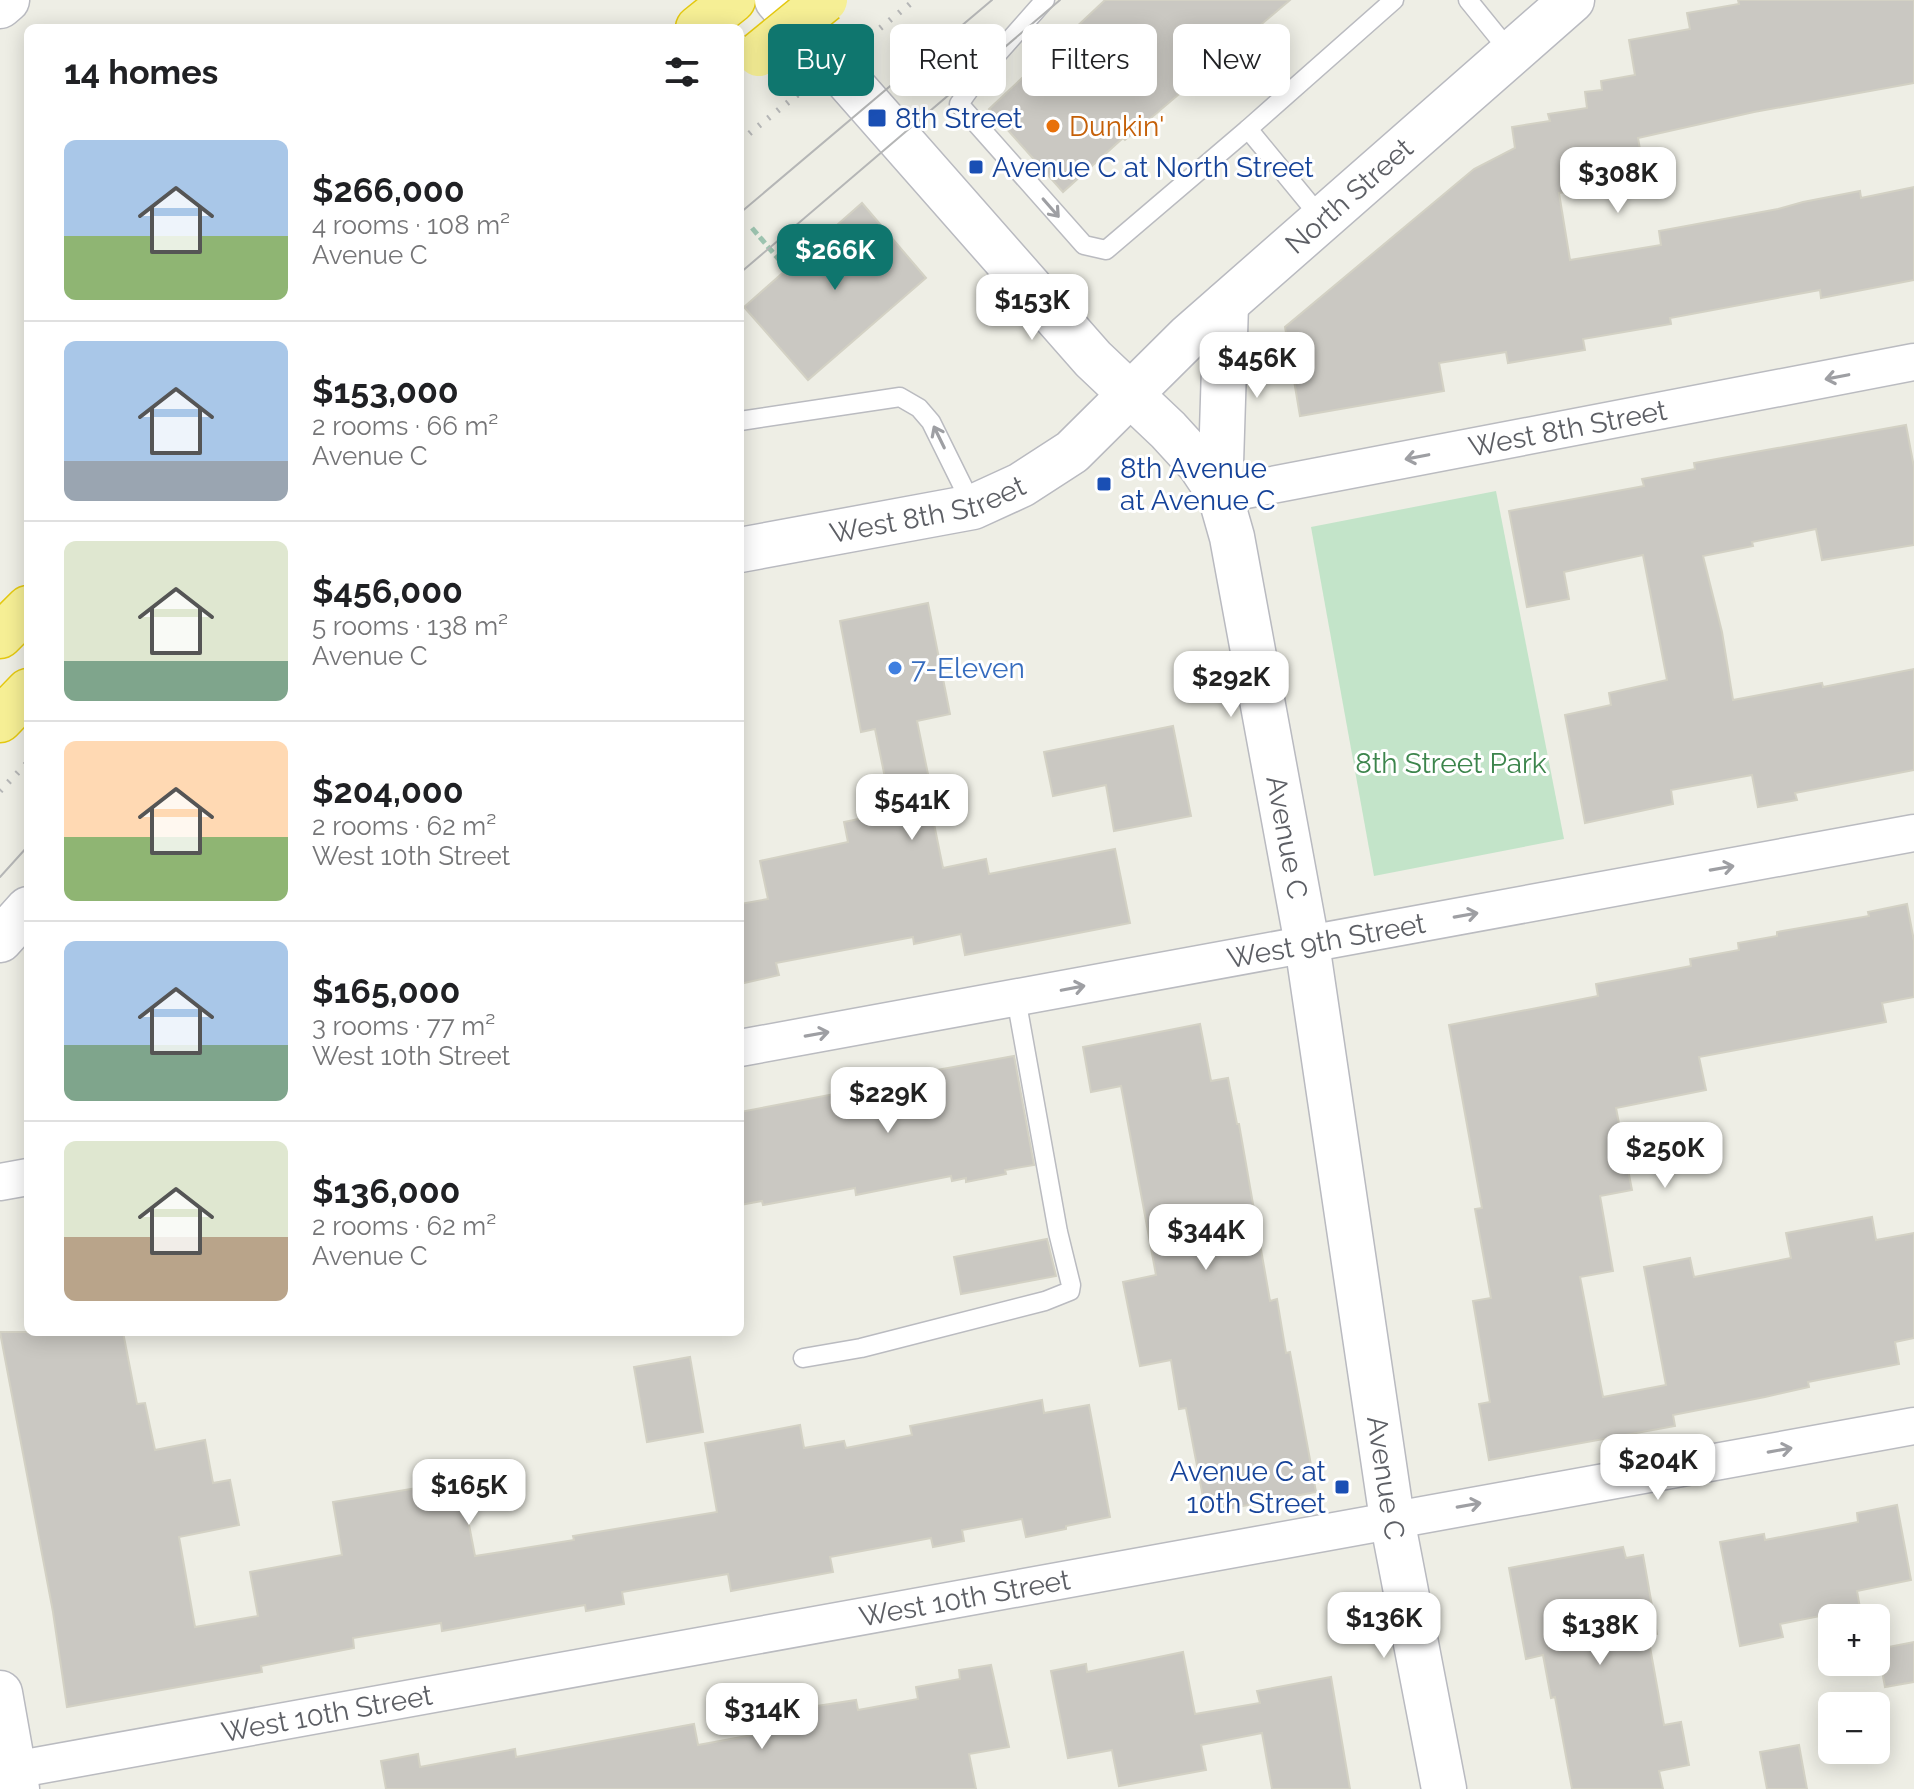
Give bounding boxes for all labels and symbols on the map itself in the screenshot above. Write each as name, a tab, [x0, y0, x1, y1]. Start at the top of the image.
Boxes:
place label: 8th Street	[895, 102, 1023, 135]
marker: 8th Street	[866, 107, 888, 129]
place label: Dunkin'	[1069, 110, 1165, 143]
marker: Dunkin'	[1044, 117, 1062, 135]
street label: North Street	[1279, 131, 1420, 261]
pin: $308K	[1562, 147, 1674, 215]
place label: Avenue C at North Street	[992, 151, 1314, 184]
marker: Avenue C at North Street	[967, 158, 985, 176]
one-way arrow	[1041, 198, 1059, 218]
pin: $266K	[779, 224, 891, 292]
pin: $153K	[976, 274, 1088, 342]
pin: $456K	[1201, 332, 1313, 400]
one-way arrow	[1825, 370, 1851, 385]
street label: West 8th Street	[1466, 394, 1670, 464]
one-way arrow	[930, 425, 946, 449]
one-way arrow	[1405, 451, 1430, 466]
place label: 8th Avenue at Avenue C	[1120, 452, 1275, 517]
street label: West 8th Street	[827, 469, 1031, 550]
marker: 8th Avenue at Avenue C	[1095, 475, 1113, 493]
pin: $292K	[1175, 651, 1287, 719]
place label: 7-Eleven	[911, 652, 1025, 685]
marker: 7-Eleven	[886, 659, 904, 677]
park label: 8th Street Park	[1355, 747, 1547, 780]
street label: Avenue C	[1259, 773, 1314, 902]
pin: $541K	[856, 774, 968, 842]
one-way arrow	[1708, 860, 1734, 875]
one-way arrow	[1453, 906, 1478, 921]
street label: West 9th Street	[1225, 907, 1429, 975]
one-way arrow	[1059, 979, 1085, 994]
one-way arrow	[804, 1026, 829, 1041]
pin: $229K	[832, 1067, 944, 1135]
pin: $250K	[1609, 1122, 1721, 1190]
pin: $344K	[1150, 1204, 1262, 1272]
street label: Avenue C	[1360, 1414, 1412, 1542]
pin: $204K	[1602, 1434, 1714, 1502]
one-way arrow	[1766, 1441, 1792, 1456]
place label: Avenue C at 10th Street	[1170, 1455, 1327, 1520]
pin: $165K	[413, 1459, 525, 1527]
marker: Avenue C at 10th Street	[1333, 1478, 1351, 1496]
one-way arrow	[1455, 1497, 1481, 1512]
street label: West 10th Street	[857, 1563, 1073, 1634]
pin: $136K	[1328, 1592, 1440, 1660]
pin: $138K	[1544, 1599, 1656, 1667]
street label: West 10th Street	[219, 1678, 436, 1749]
pin: $314K	[706, 1683, 818, 1751]

